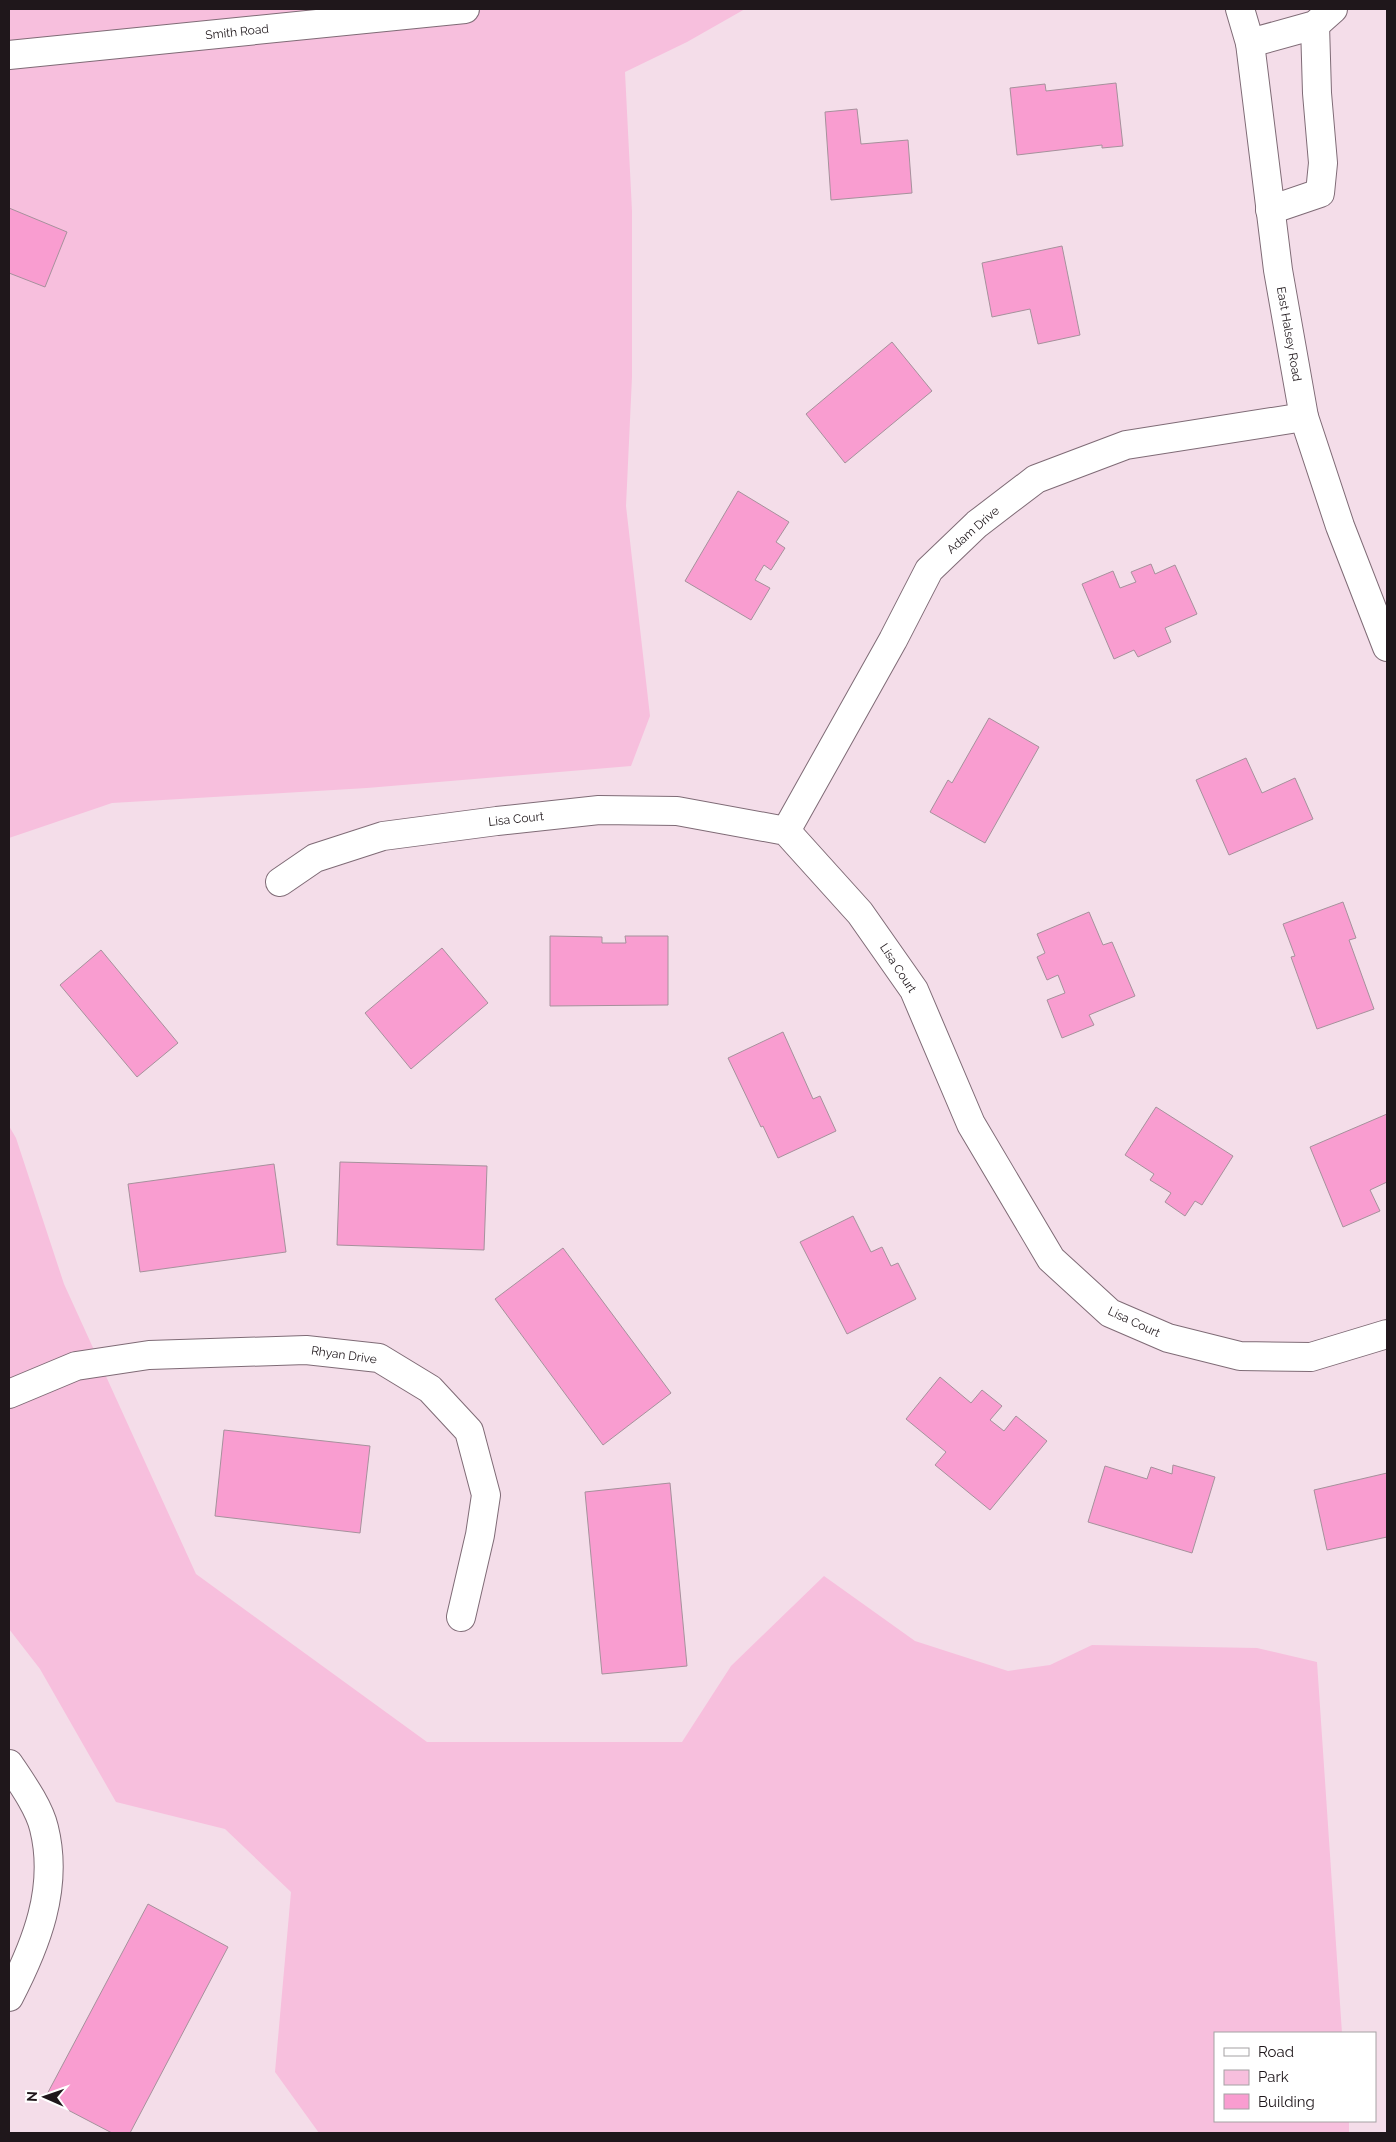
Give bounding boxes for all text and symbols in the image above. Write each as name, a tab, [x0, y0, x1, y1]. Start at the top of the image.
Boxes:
street label: Smith Road	[205, 22, 269, 42]
street label: East Halsey Road	[1274, 286, 1304, 382]
street label: Adam Drive	[944, 504, 1002, 556]
street label: Lisa Court	[488, 809, 544, 829]
street label: Lisa Court	[877, 941, 919, 995]
street label: Lisa Court	[1106, 1304, 1162, 1340]
street label: Rhyan Drive	[310, 1343, 378, 1367]
legend	[1214, 2032, 1376, 2122]
text: Road	[1258, 2043, 1294, 2061]
text: Park	[1258, 2068, 1289, 2086]
north arrow	[20, 2072, 70, 2122]
text: N	[24, 2091, 40, 2102]
text: Building	[1258, 2093, 1315, 2111]

